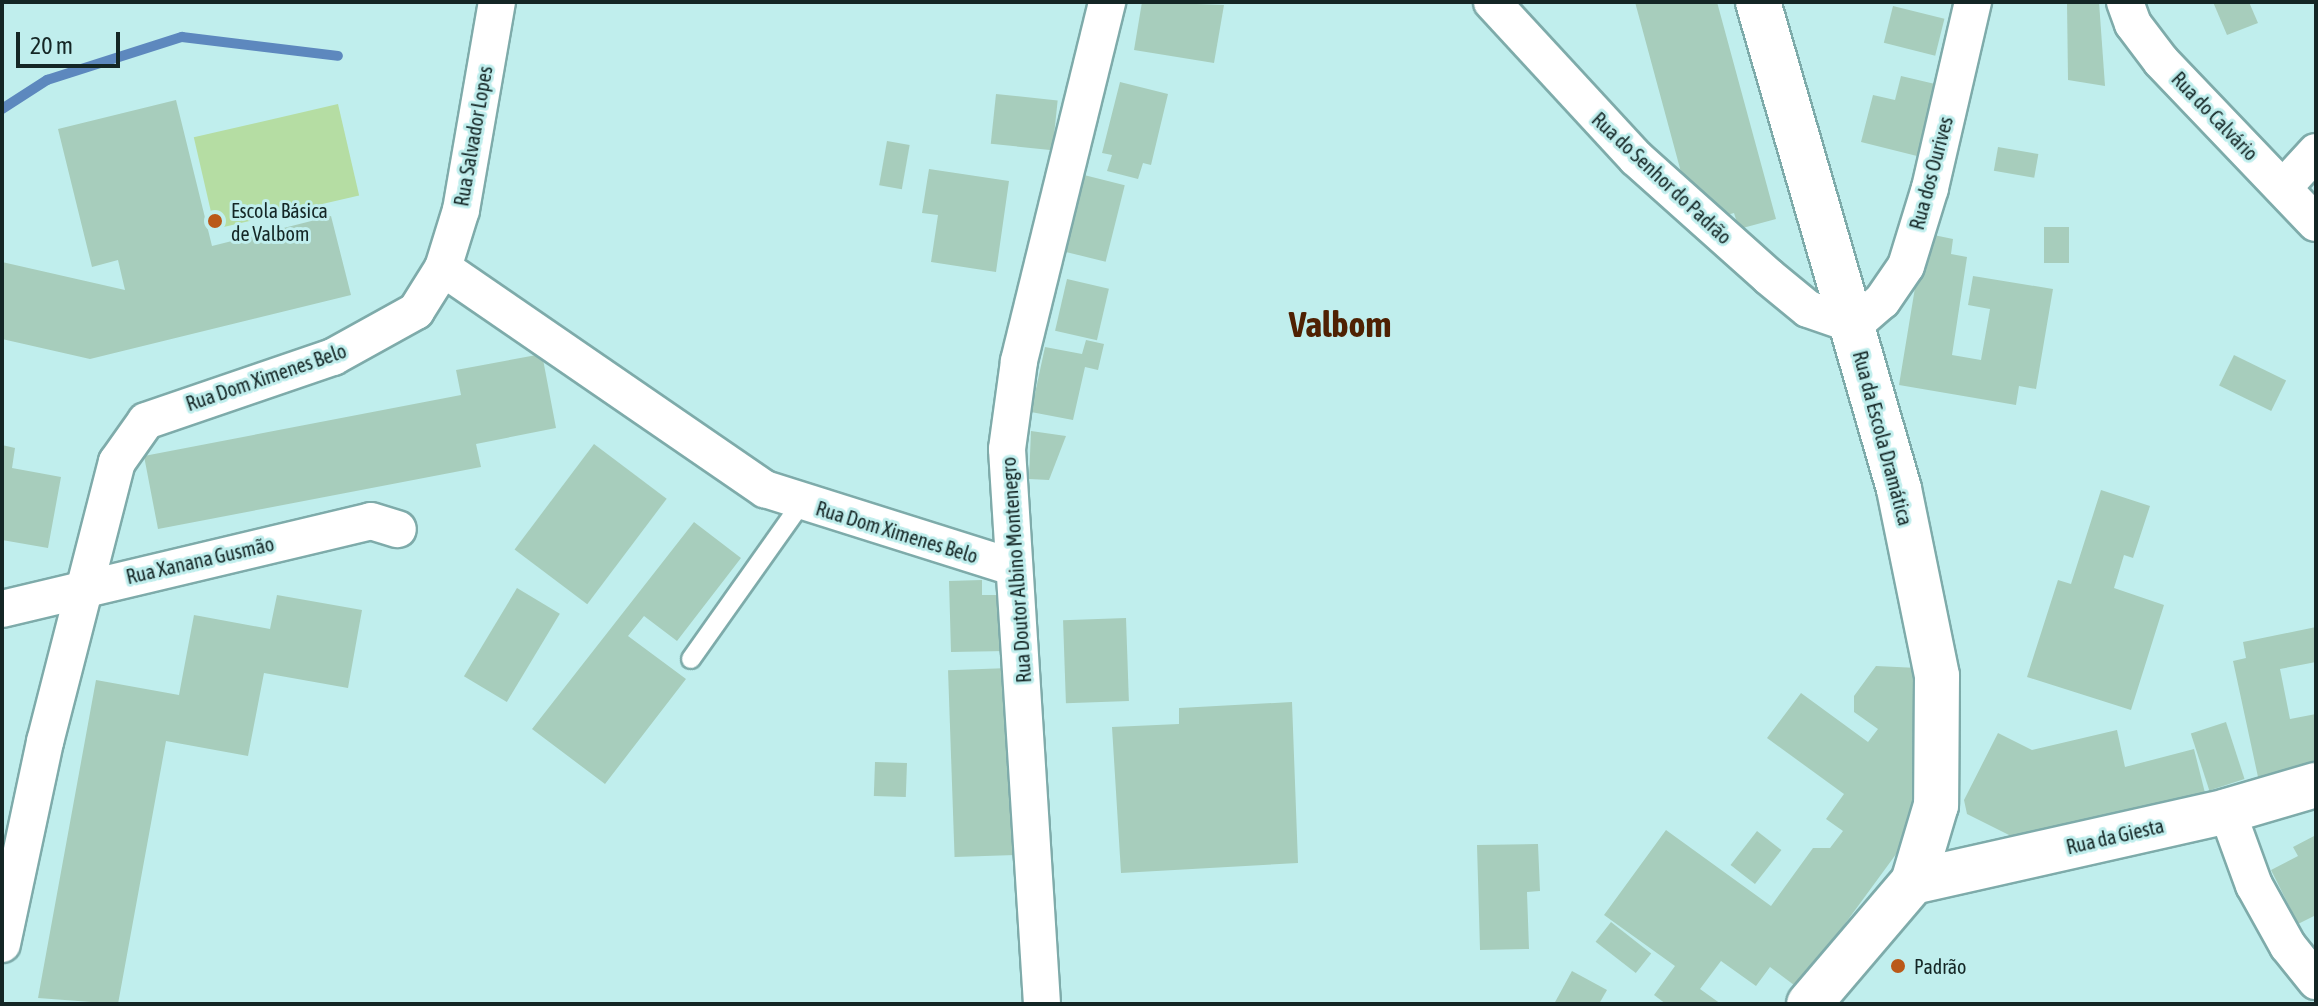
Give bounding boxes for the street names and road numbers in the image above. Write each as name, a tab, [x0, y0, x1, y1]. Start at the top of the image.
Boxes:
street label: Rua Salvador Lopes	[449, 64, 497, 208]
street label: Rua do Calvário	[2167, 67, 2263, 165]
street label: Rua do Senhor do Padrão	[1587, 107, 1737, 249]
street label: Rua dos Ourives	[1904, 114, 1958, 232]
street label: Rua Dom Ximenes Belo	[183, 338, 349, 416]
street label: Rua da Escola Dramática	[1848, 348, 1918, 528]
street label: Rua Doutor Albino Montenegro	[996, 456, 1036, 684]
street label: Rua Dom Ximenes Belo	[813, 496, 981, 568]
street label: Rua Xanana Gusmão	[124, 531, 276, 589]
street label: Rua da Giesta	[2064, 813, 2166, 859]

